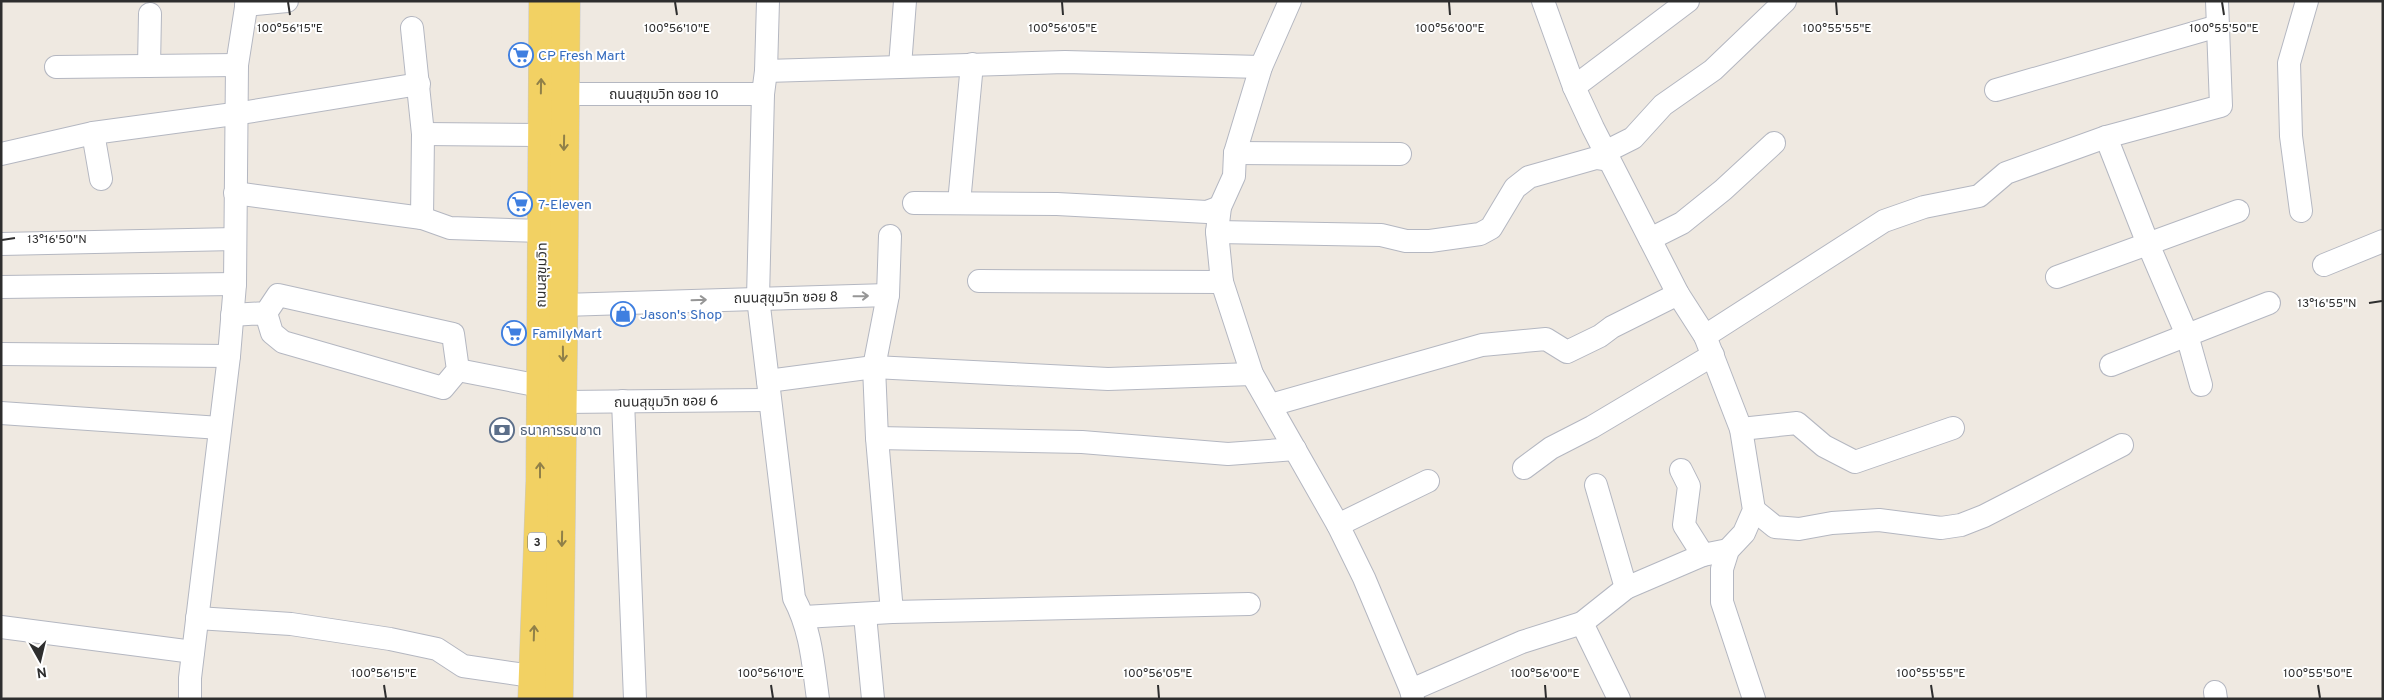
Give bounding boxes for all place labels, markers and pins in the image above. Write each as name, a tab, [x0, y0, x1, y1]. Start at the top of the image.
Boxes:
supermarket icon: CP Fresh Mart	[508, 42, 534, 68]
place label: CP Fresh Mart	[538, 48, 625, 65]
supermarket icon: 7-Eleven	[507, 191, 533, 217]
place label: 7-Eleven	[538, 197, 592, 214]
shop icon: Jason's Shop	[610, 301, 636, 327]
place label: Jason's Shop	[640, 307, 722, 324]
supermarket icon: FamilyMart	[501, 320, 527, 346]
place label: FamilyMart	[532, 326, 602, 343]
bank icon: ธนาคารธนชาต	[489, 417, 515, 443]
place label: ธนาคารธนชาต	[520, 423, 601, 440]

